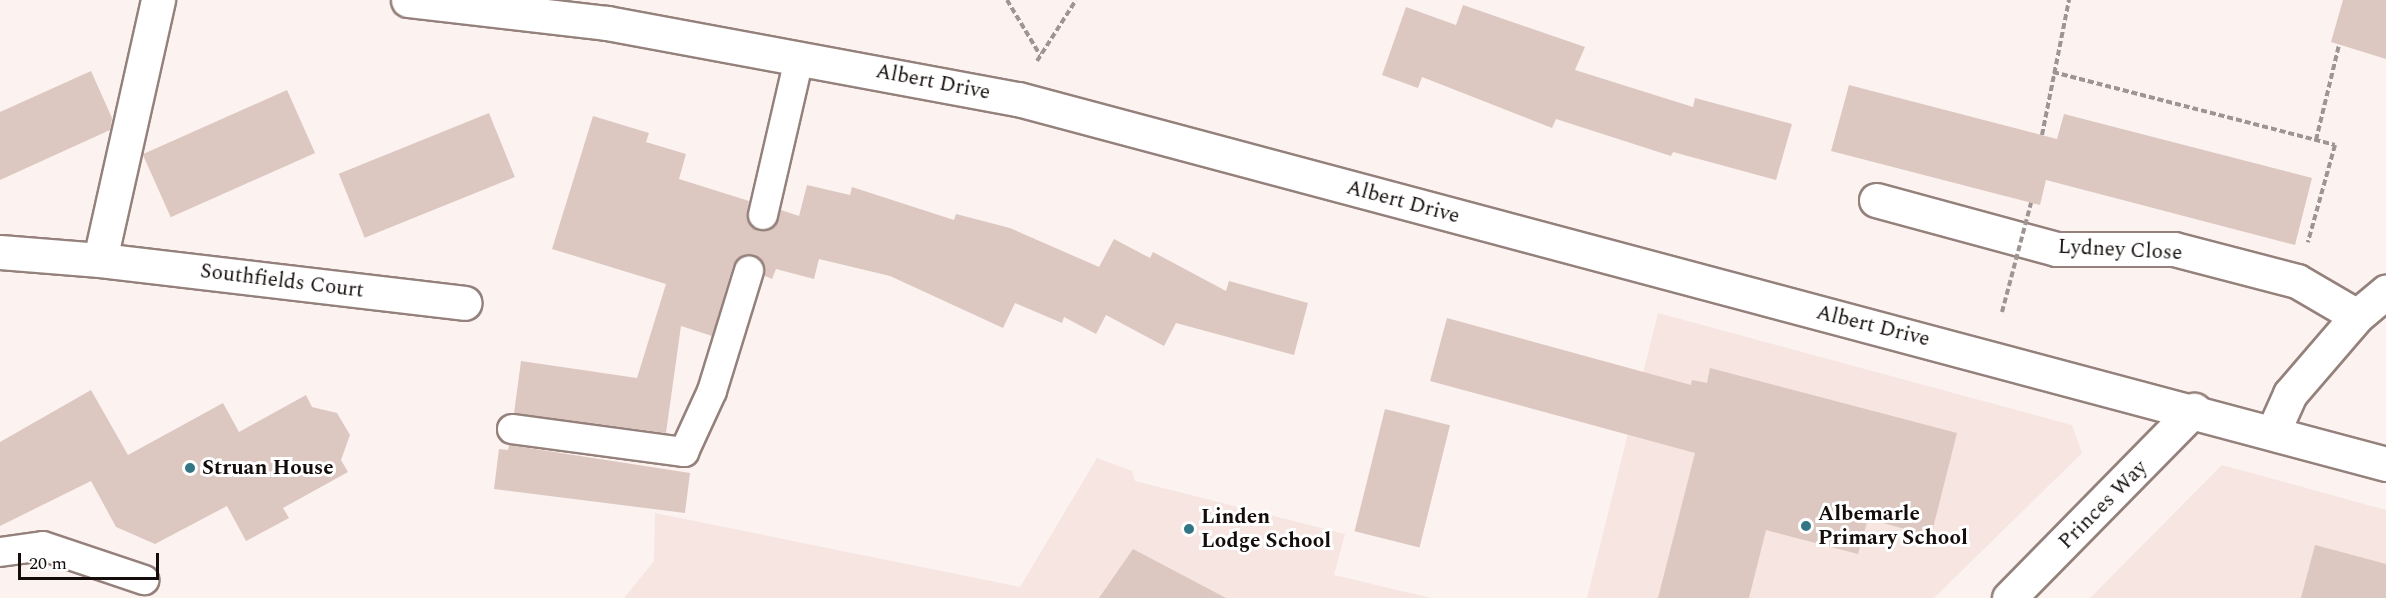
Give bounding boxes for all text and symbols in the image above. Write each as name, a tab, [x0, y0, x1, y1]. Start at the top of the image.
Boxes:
street label: Albert Drive	[874, 59, 992, 105]
street label: Albert Drive	[1344, 175, 1462, 229]
street label: Lydney Close	[2057, 234, 2183, 266]
street label: Southfields Court	[199, 258, 365, 304]
street label: Albert Drive	[1814, 300, 1932, 352]
place label: Struan House	[202, 455, 334, 481]
street label: Princes Way	[2053, 455, 2153, 555]
marker: Struan House	[183, 461, 197, 475]
place label: Albemarle Primary School	[1818, 501, 1968, 551]
place label: Linden Lodge School	[1201, 504, 1331, 554]
marker: Albemarle Primary School	[1799, 519, 1813, 533]
marker: Linden Lodge School	[1182, 522, 1196, 536]
scale bar	[21, 541, 162, 579]
text: 20 m	[29, 550, 67, 577]

